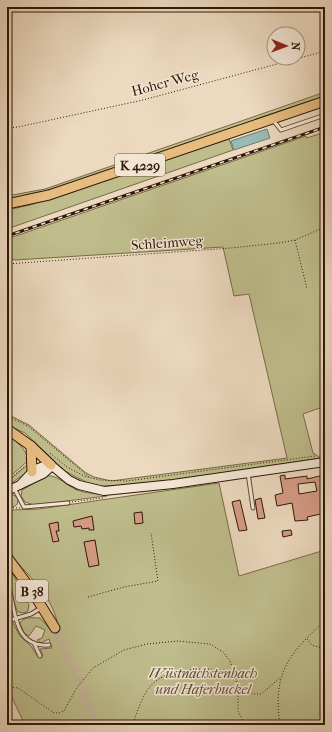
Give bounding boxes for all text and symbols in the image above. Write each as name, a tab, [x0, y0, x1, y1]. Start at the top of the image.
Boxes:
north arrow	[266, 26, 306, 66]
text: N	[289, 42, 302, 51]
street label: Hoher Weg	[130, 66, 201, 100]
road number: K 4229	[115, 154, 165, 176]
street label: Schleimweg	[131, 232, 204, 254]
road number: B 38	[16, 580, 48, 602]
park label: Wüstnächstenbach und Haferbuckel	[149, 665, 257, 698]

